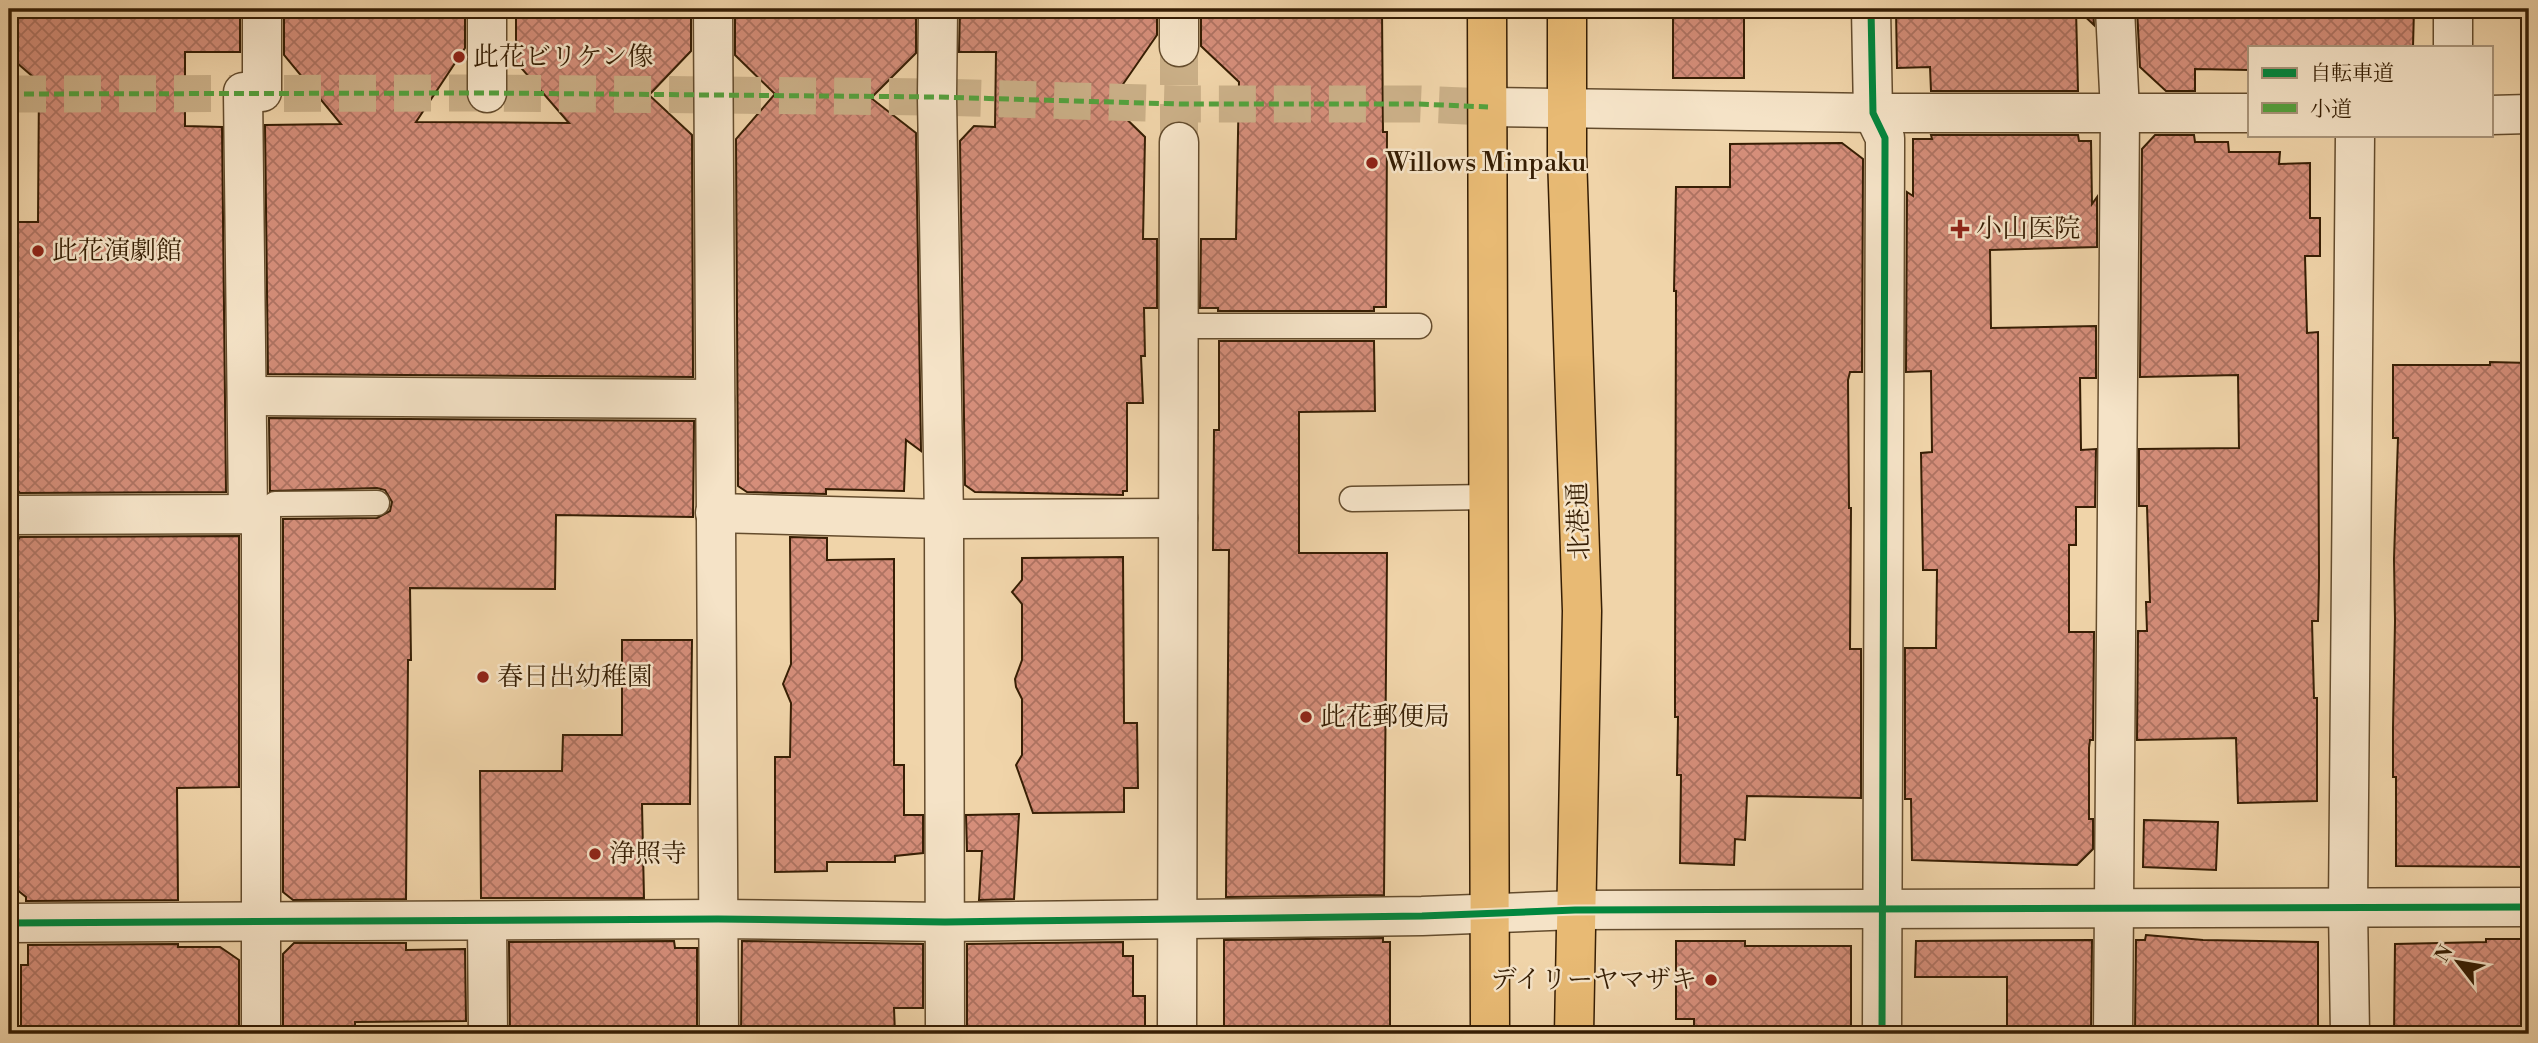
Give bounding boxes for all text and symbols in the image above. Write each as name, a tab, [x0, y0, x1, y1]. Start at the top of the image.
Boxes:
place label: 此花ビリケン像	[473, 41, 653, 73]
legend	[2248, 46, 2492, 136]
marker: 此花ビリケン像	[451, 49, 467, 65]
text: 自転車道	[2310, 61, 2394, 87]
text: 小道	[2310, 97, 2352, 123]
place label: Willows Minpaku	[1385, 147, 1586, 179]
marker: Willows Minpaku	[1364, 155, 1380, 171]
place label: 小山医院	[1976, 213, 2080, 245]
marker: 小山医院	[1950, 219, 1970, 239]
place label: 此花演劇館	[52, 235, 182, 267]
marker: 此花演劇館	[30, 243, 46, 259]
street label: 北港通	[1562, 481, 1596, 561]
place label: 春日出幼稚園	[497, 661, 653, 693]
marker: 春日出幼稚園	[475, 669, 491, 685]
place label: 此花郵便局	[1320, 701, 1450, 733]
marker: 此花郵便局	[1298, 709, 1314, 725]
place label: 浄照寺	[609, 838, 687, 870]
marker: 浄照寺	[587, 846, 603, 862]
north arrow	[2422, 928, 2492, 998]
text: N	[2430, 941, 2458, 966]
place label: デイリーヤマザキ	[1491, 964, 1697, 996]
marker: デイリーヤマザキ	[1703, 972, 1719, 988]

